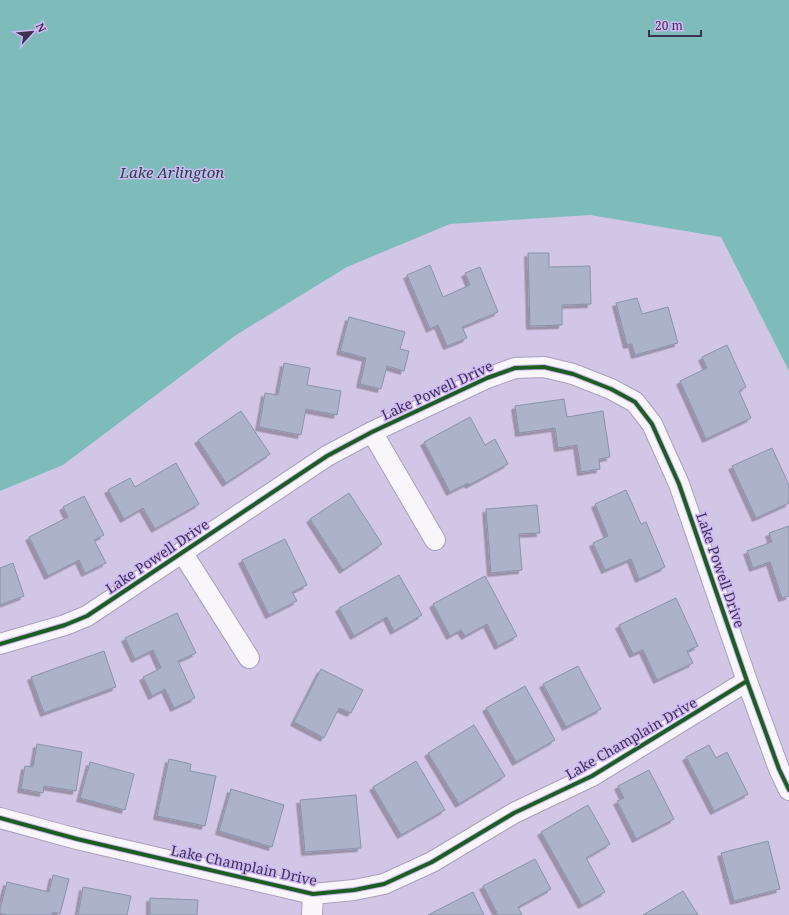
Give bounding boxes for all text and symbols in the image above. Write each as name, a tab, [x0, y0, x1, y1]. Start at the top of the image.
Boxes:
north arrow	[12, 12, 52, 52]
scale bar	[649, 12, 701, 38]
text: 20 m	[655, 17, 683, 34]
text: N	[33, 20, 50, 35]
water label: Lake Arlington	[119, 162, 224, 182]
street label: Lake Powell Drive	[378, 356, 496, 424]
street label: Lake Powell Drive	[692, 510, 750, 630]
street label: Lake Powell Drive	[102, 514, 212, 598]
street label: Lake Champlain Drive	[562, 693, 700, 783]
street label: Lake Champlain Drive	[169, 840, 319, 890]

